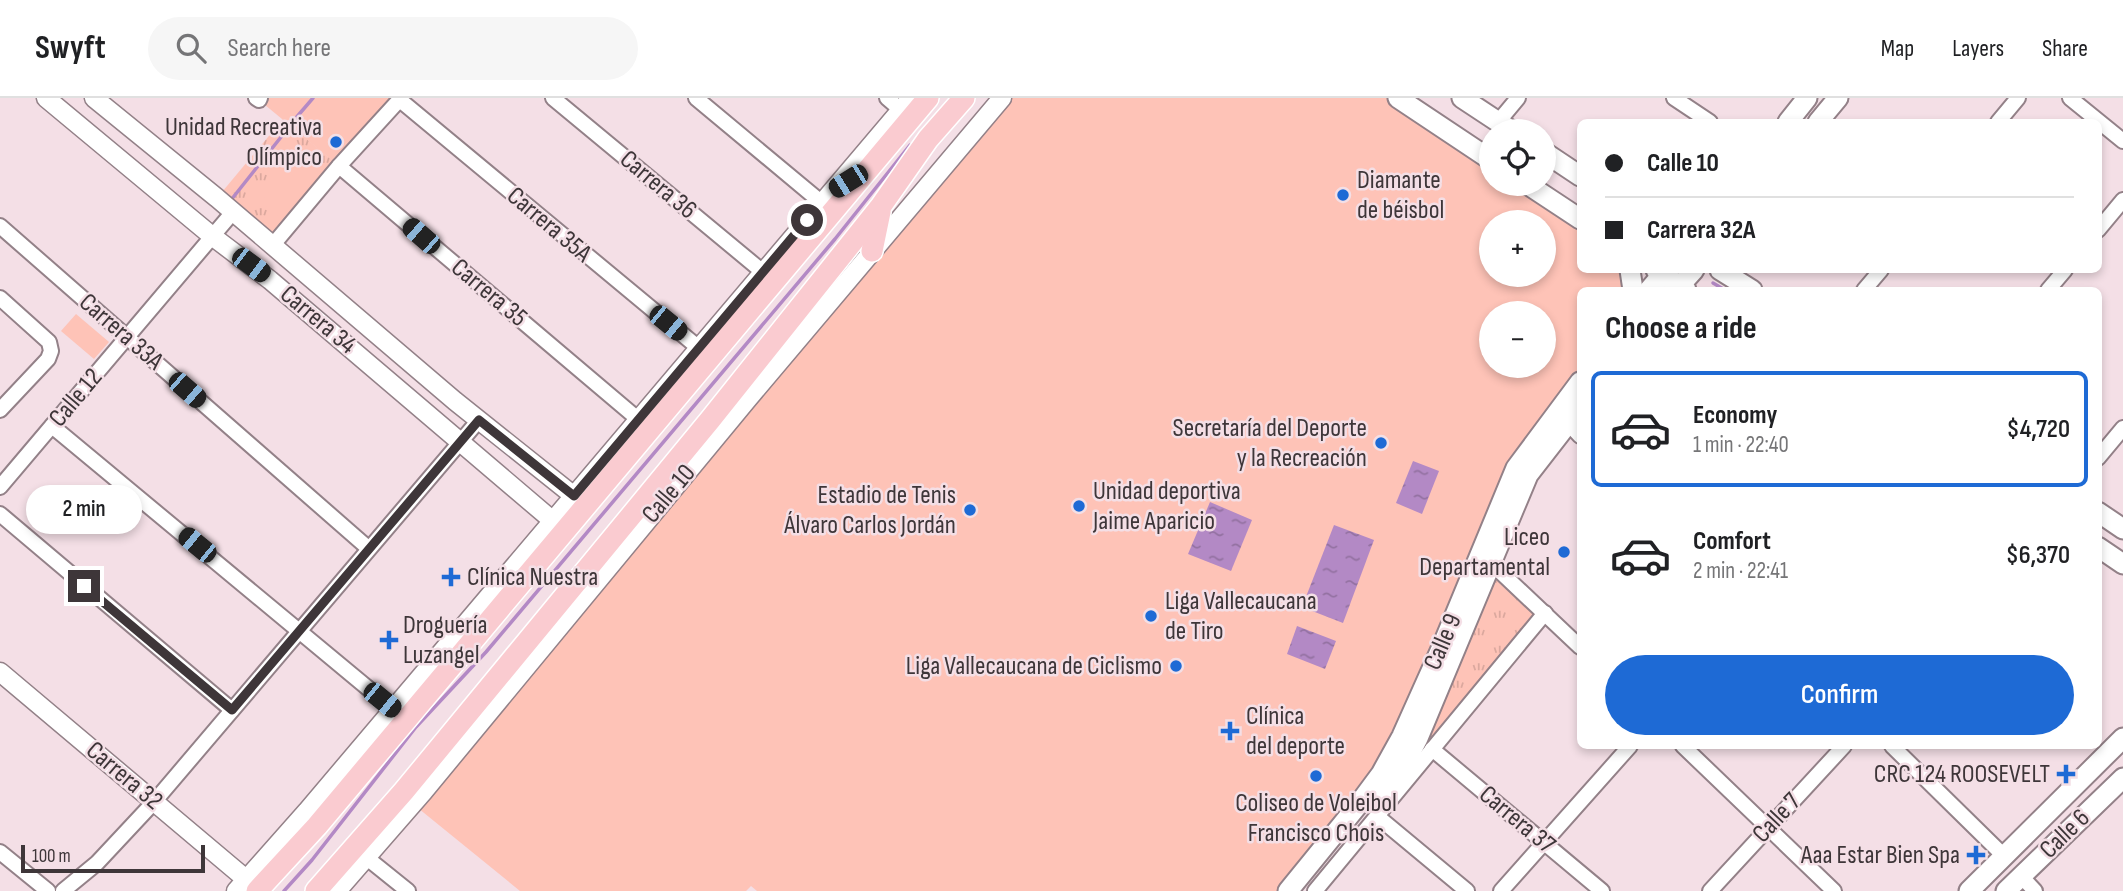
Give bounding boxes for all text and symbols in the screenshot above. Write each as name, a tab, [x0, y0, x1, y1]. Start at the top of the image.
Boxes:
search box	[148, 17, 638, 80]
text: Swyft	[35, 28, 106, 68]
icon: search	[172, 29, 210, 67]
text: Search here	[228, 33, 331, 64]
text: Map	[1881, 34, 1914, 63]
text: Layers	[1952, 34, 2004, 63]
text: Share	[2042, 34, 2088, 63]
place label: Unidad Recreativa Olímpico	[165, 112, 322, 173]
map controls	[1479, 119, 1556, 378]
button: locate	[1479, 119, 1556, 196]
marker: Unidad Recreativa Olímpico	[328, 134, 344, 150]
street label: Carrera 36	[613, 144, 703, 226]
text: Calle 10	[1647, 148, 1719, 179]
car	[825, 161, 872, 201]
place label: Diamante de béisbol	[1357, 165, 1444, 226]
street label: Carrera 35A	[500, 181, 598, 270]
marker: Diamante de béisbol	[1335, 187, 1351, 203]
route start	[791, 204, 823, 236]
button: +	[1479, 210, 1556, 287]
car	[399, 214, 444, 258]
text: Carrera 32A	[1647, 215, 1755, 246]
car	[228, 244, 275, 286]
street label: Carrera 35	[445, 252, 533, 334]
street label: Carrera 34	[274, 279, 363, 361]
street label: Carrera 33A	[73, 287, 170, 377]
button: −	[1479, 301, 1556, 378]
car	[646, 302, 691, 344]
text: Choose a ride	[1605, 309, 1757, 348]
street label: Calle 12	[43, 363, 109, 433]
car	[165, 368, 210, 412]
icon: car	[1609, 398, 1672, 461]
text: Economy	[1693, 400, 1777, 431]
place label: Secretaría del Deporte y la Recreación	[1173, 413, 1367, 474]
text: $4,720	[2006, 414, 2070, 445]
text: 1 min · 22:40	[1693, 431, 1789, 459]
marker: Secretaría del Deporte y la Recreación	[1373, 435, 1389, 451]
street label: Calle 10	[636, 458, 702, 530]
place label: Unidad deportiva Jaime Aparicio	[1092, 476, 1241, 537]
place label: Estadio de Tenis Álvaro Carlos Jordán	[783, 480, 956, 541]
callout: 2 min	[26, 484, 142, 533]
text: 2 min	[62, 495, 106, 523]
marker: Unidad deportiva Jaime Aparicio	[1071, 498, 1087, 514]
marker: Estadio de Tenis Álvaro Carlos Jordán	[962, 502, 978, 518]
place label: Liceo Departamental	[1419, 522, 1550, 583]
car	[175, 524, 220, 566]
icon: car	[1609, 524, 1672, 587]
text: Comfort	[1693, 526, 1771, 557]
text: $6,370	[2006, 540, 2070, 571]
marker: Liceo Departamental	[1556, 544, 1572, 560]
text: 2 min · 22:41	[1693, 557, 1788, 585]
place label: Clínica Nuestra	[467, 562, 598, 593]
marker: Clínica Nuestra	[441, 567, 461, 587]
route end	[68, 570, 100, 602]
place label: Liga Vallecaucana de Tiro	[1165, 586, 1317, 647]
marker: Liga Vallecaucana de Tiro	[1143, 608, 1159, 624]
street label: Calle 9	[1417, 609, 1469, 675]
place label: Droguería Luzangel	[403, 610, 488, 671]
marker: Droguería Luzangel	[381, 632, 397, 648]
place label: Liga Vallecaucana de Ciclismo	[906, 651, 1162, 682]
button: Confirm	[1605, 655, 2074, 735]
marker: Liga Vallecaucana de Ciclismo	[1168, 658, 1184, 674]
car	[360, 679, 405, 721]
place label: Clínica del deporte	[1246, 701, 1345, 762]
marker: Clínica del deporte	[1220, 721, 1240, 741]
street label: Carrera 32	[80, 735, 168, 817]
place label: CRC 124 ROOSEVELT	[1874, 759, 2050, 790]
marker: CRC 124 ROOSEVELT	[2056, 764, 2076, 784]
marker: Coliseo de Voleibol Francisco Chois	[1308, 768, 1324, 784]
street label: Carrera 37	[1473, 779, 1562, 861]
street label: Calle 7	[1746, 786, 1808, 849]
place label: Coliseo de Voleibol Francisco Chois	[1235, 788, 1397, 849]
street label: Calle 6	[2033, 803, 2097, 865]
place label: Aaa Estar Bien Spa	[1800, 840, 1960, 871]
scale bar	[21, 842, 205, 874]
text: 100 m	[32, 845, 71, 868]
marker: Aaa Estar Bien Spa	[1966, 845, 1986, 865]

